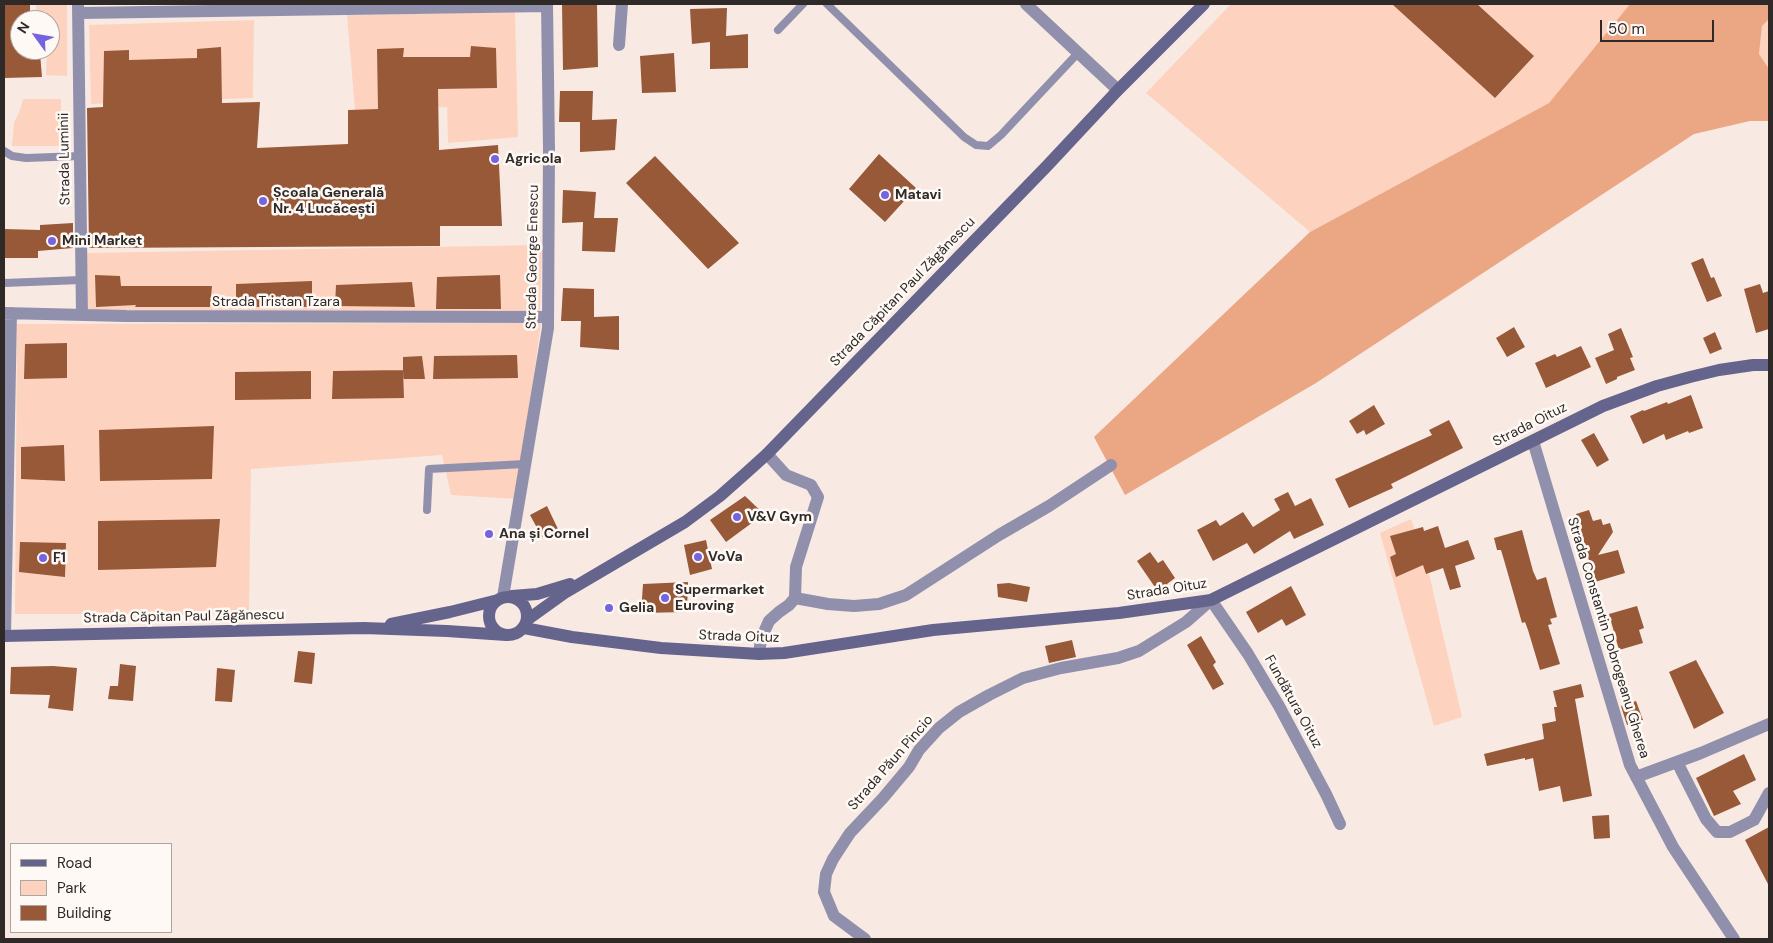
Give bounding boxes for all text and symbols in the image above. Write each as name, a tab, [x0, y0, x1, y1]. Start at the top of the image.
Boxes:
north arrow	[10, 10, 60, 60]
scale bar	[1603, 10, 1717, 42]
text: N	[13, 18, 33, 37]
text: 50 m	[1608, 19, 1645, 39]
street label: Strada Luminii	[56, 113, 74, 205]
place label: Agricola	[505, 151, 562, 167]
marker: Agricola	[489, 153, 501, 165]
place label: Școala Generală Nr. 4 Lucăcești	[273, 185, 384, 218]
street label: Strada George Enescu	[523, 185, 543, 329]
place label: Matavi	[895, 187, 941, 203]
marker: Matavi	[879, 189, 891, 201]
marker: Școala Generală Nr. 4 Lucăcești	[257, 195, 269, 207]
street label: Strada Căpitan Paul Zăgănescu	[827, 214, 979, 370]
place label: Mini Market	[62, 233, 142, 249]
marker: Mini Market	[46, 235, 58, 247]
street label: Strada Tristan Tzara	[212, 294, 340, 310]
street label: Strada Oituz	[1490, 399, 1570, 451]
place label: V&V Gym	[747, 509, 812, 525]
marker: V&V Gym	[731, 511, 743, 523]
street label: Strada Constantin Dobrogeanu Gherea	[1563, 516, 1653, 760]
place label: Ana și Cornel	[499, 526, 589, 542]
marker: Ana și Cornel	[483, 528, 495, 540]
place label: VoVa	[708, 549, 743, 565]
place label: F1	[53, 550, 66, 566]
marker: VoVa	[692, 551, 704, 563]
marker: F1	[37, 552, 49, 564]
street label: Strada Oituz	[1126, 575, 1208, 605]
place label: Supermarket Euroving	[675, 582, 764, 614]
marker: Supermarket Euroving	[659, 592, 671, 604]
place label: Gelia	[619, 600, 654, 616]
marker: Gelia	[603, 602, 615, 614]
street label: Strada Căpitan Paul Zăgănescu	[83, 607, 285, 627]
street label: Strada Oituz	[698, 627, 780, 647]
street label: Fundătura Oituz	[1260, 652, 1326, 752]
street label: Strada Păun Pincio	[845, 712, 937, 814]
legend	[10, 843, 172, 933]
text: Road	[57, 853, 92, 873]
text: Park	[57, 878, 87, 898]
text: Building	[57, 903, 112, 923]

